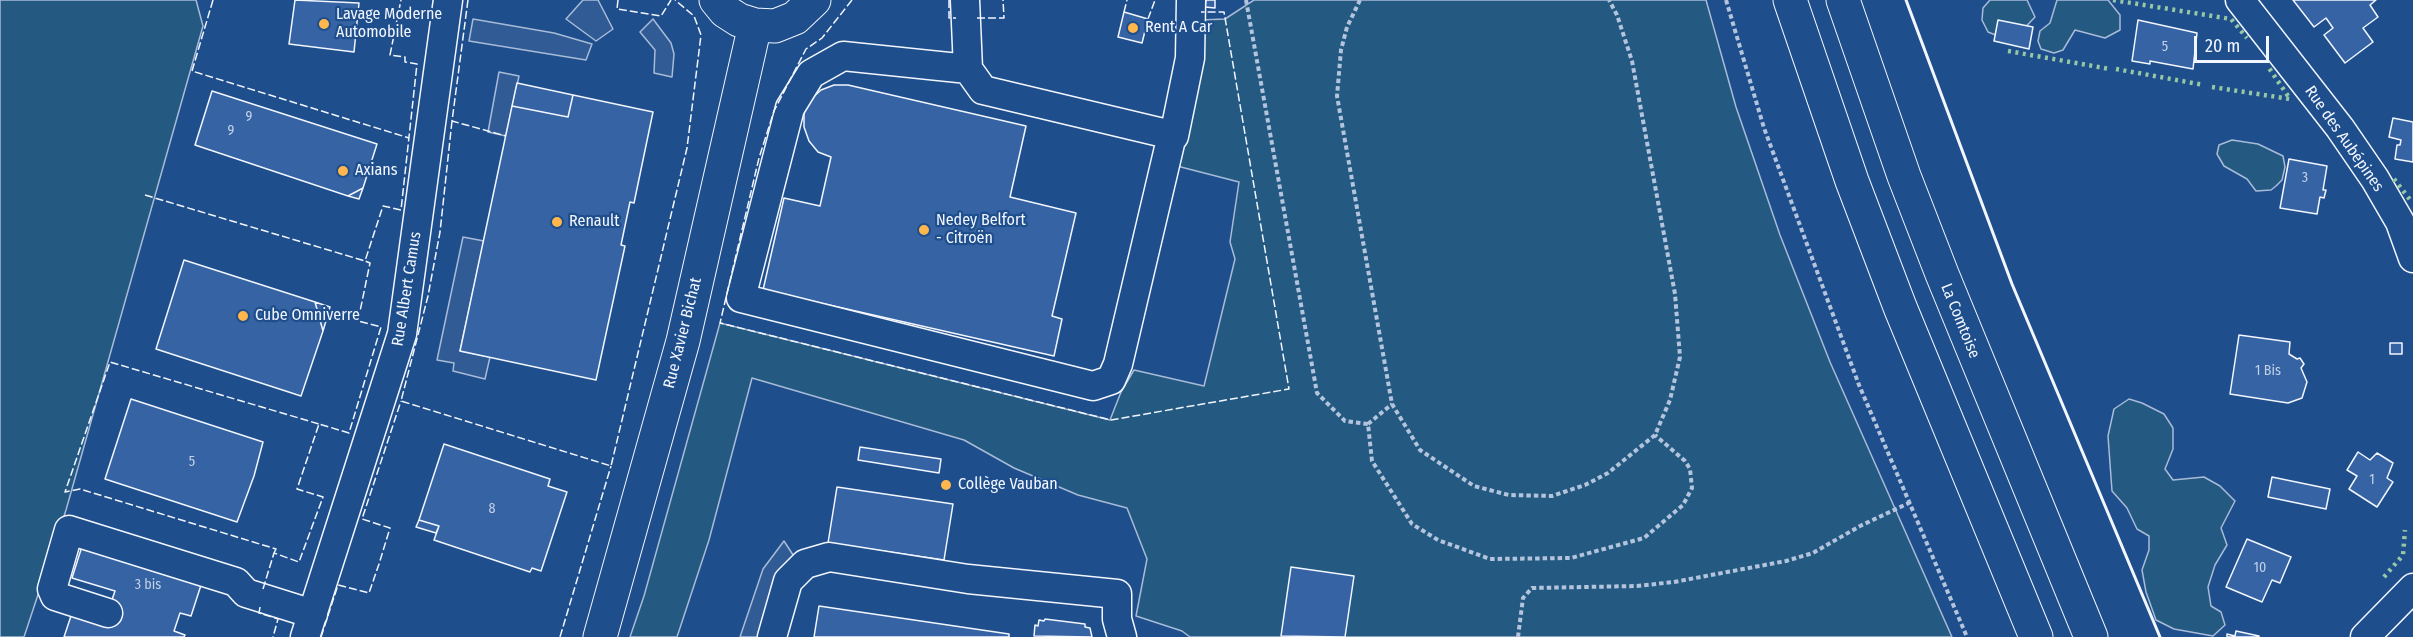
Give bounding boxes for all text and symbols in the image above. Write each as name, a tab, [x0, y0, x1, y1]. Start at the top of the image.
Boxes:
place label: Lavage Moderne Automobile	[336, 5, 442, 43]
marker: Lavage Moderne Automobile	[317, 17, 331, 31]
place label: Rent A Car	[1145, 18, 1212, 38]
marker: Rent A Car	[1126, 21, 1140, 35]
scale bar	[2197, 24, 2272, 62]
text: 20 m	[2205, 35, 2240, 57]
house number: 5	[2162, 39, 2168, 55]
street label: Rue des Aubépines	[2300, 82, 2388, 196]
house number: 9	[246, 109, 252, 125]
house number: 9	[228, 123, 234, 139]
place label: Axians	[355, 161, 398, 181]
marker: Axians	[336, 164, 350, 178]
house number: 3	[2302, 170, 2308, 186]
place label: Nedey Belfort - Citroën	[936, 211, 1026, 249]
place label: Renault	[569, 212, 619, 232]
marker: Renault	[550, 215, 564, 229]
marker: Nedey Belfort - Citroën	[917, 223, 931, 237]
street label: Rue Albert Camus	[388, 230, 426, 348]
street label: Rue Xavier Bichat	[660, 276, 706, 390]
street label: La Comtoise	[1936, 281, 1984, 361]
place label: Cube Omniverre	[255, 306, 360, 326]
marker: Cube Omniverre	[236, 309, 250, 323]
house number: 1 Bis	[2255, 363, 2281, 379]
house number: 5	[189, 454, 195, 470]
house number: 1	[2369, 472, 2375, 488]
place label: Collège Vauban	[958, 475, 1058, 495]
marker: Collège Vauban	[939, 478, 953, 492]
house number: 8	[489, 501, 495, 517]
house number: 10	[2254, 560, 2266, 576]
house number: 3 bis	[135, 577, 161, 593]

